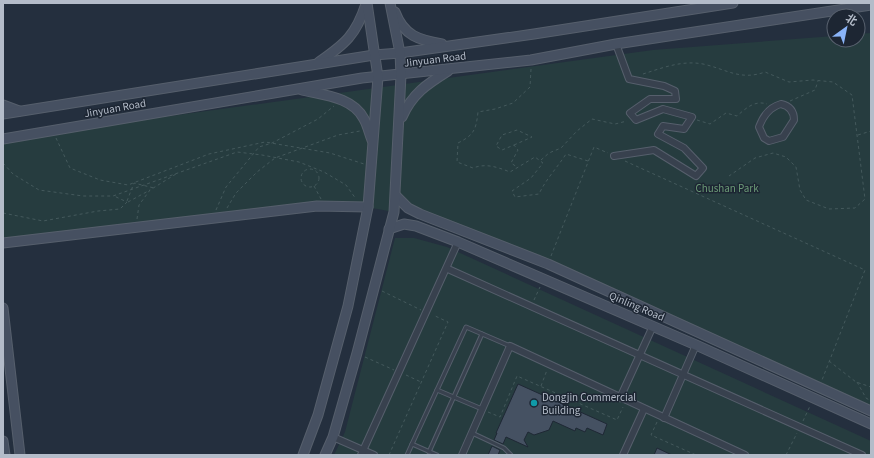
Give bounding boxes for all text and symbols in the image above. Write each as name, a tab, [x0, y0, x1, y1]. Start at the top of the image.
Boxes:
north arrow	[826, 8, 866, 48]
text: 北	[842, 11, 860, 29]
street label: Jinyuan Road	[403, 48, 467, 71]
street label: Jinyuan Road	[83, 96, 147, 121]
park label: Chushan Park	[695, 181, 759, 196]
street label: Qinling Road	[607, 288, 667, 325]
place label: Dongjin Commercial Building	[542, 390, 636, 418]
marker: Dongjin Commercial Building	[529, 398, 539, 408]

